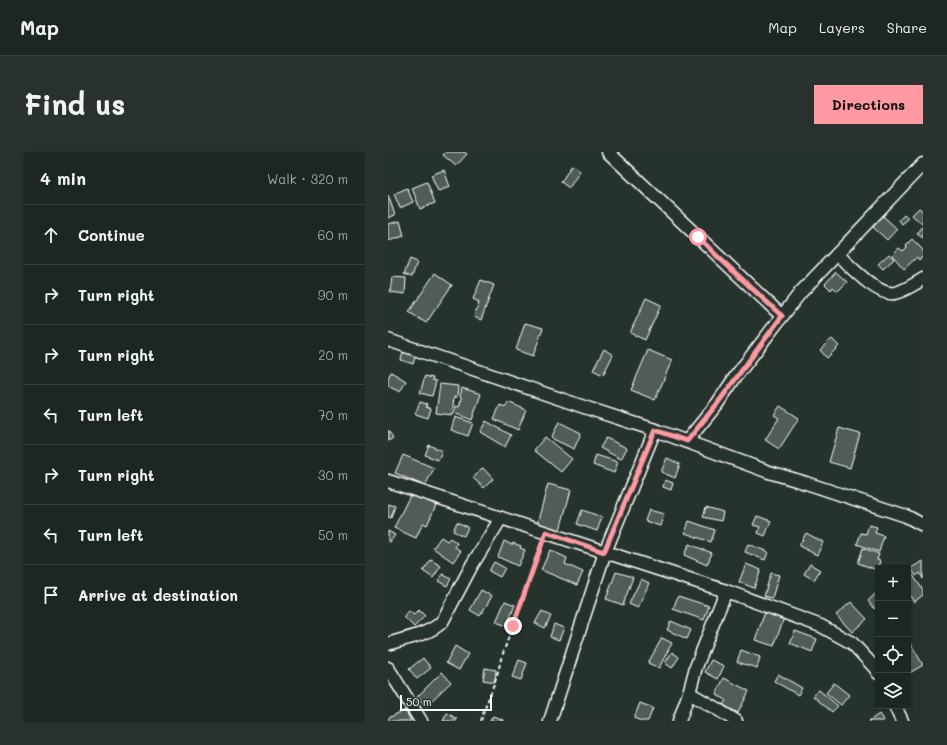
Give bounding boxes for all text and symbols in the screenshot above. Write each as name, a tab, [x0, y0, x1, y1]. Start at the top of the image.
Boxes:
text: Map	[20, 15, 59, 40]
text: Map	[768, 18, 797, 37]
text: Layers	[819, 18, 865, 37]
text: Share	[887, 18, 927, 37]
button: Directions	[814, 85, 923, 124]
text: Find us	[24, 86, 125, 122]
text: 4 min	[40, 167, 86, 189]
text: Walk · 320 m	[267, 170, 348, 187]
icon: ahead	[40, 224, 62, 246]
text: Continue	[78, 225, 145, 245]
text: 60 m	[318, 226, 348, 243]
route start	[689, 228, 707, 246]
icon: right	[40, 284, 62, 306]
text: Turn right	[78, 285, 155, 305]
text: 90 m	[318, 286, 348, 303]
icon: right	[40, 344, 62, 366]
text: Turn right	[78, 345, 155, 365]
text: 20 m	[318, 346, 348, 363]
icon: left	[40, 404, 62, 426]
text: Turn left	[78, 405, 143, 425]
text: 70 m	[318, 406, 348, 423]
icon: right	[40, 464, 62, 486]
text: Turn right	[78, 465, 155, 485]
text: 30 m	[318, 466, 348, 483]
icon: left	[40, 524, 62, 546]
text: Turn left	[78, 525, 143, 545]
text: 50 m	[318, 526, 348, 543]
map controls	[875, 565, 911, 709]
button: +	[875, 565, 911, 601]
icon: arrive	[40, 584, 62, 606]
text: Arrive at destination	[78, 585, 238, 605]
button: −	[875, 601, 911, 637]
route end	[504, 617, 522, 635]
button: locate	[875, 637, 911, 673]
button: layers	[875, 673, 911, 709]
scale bar	[400, 693, 492, 712]
text: 50 m	[406, 694, 432, 709]

